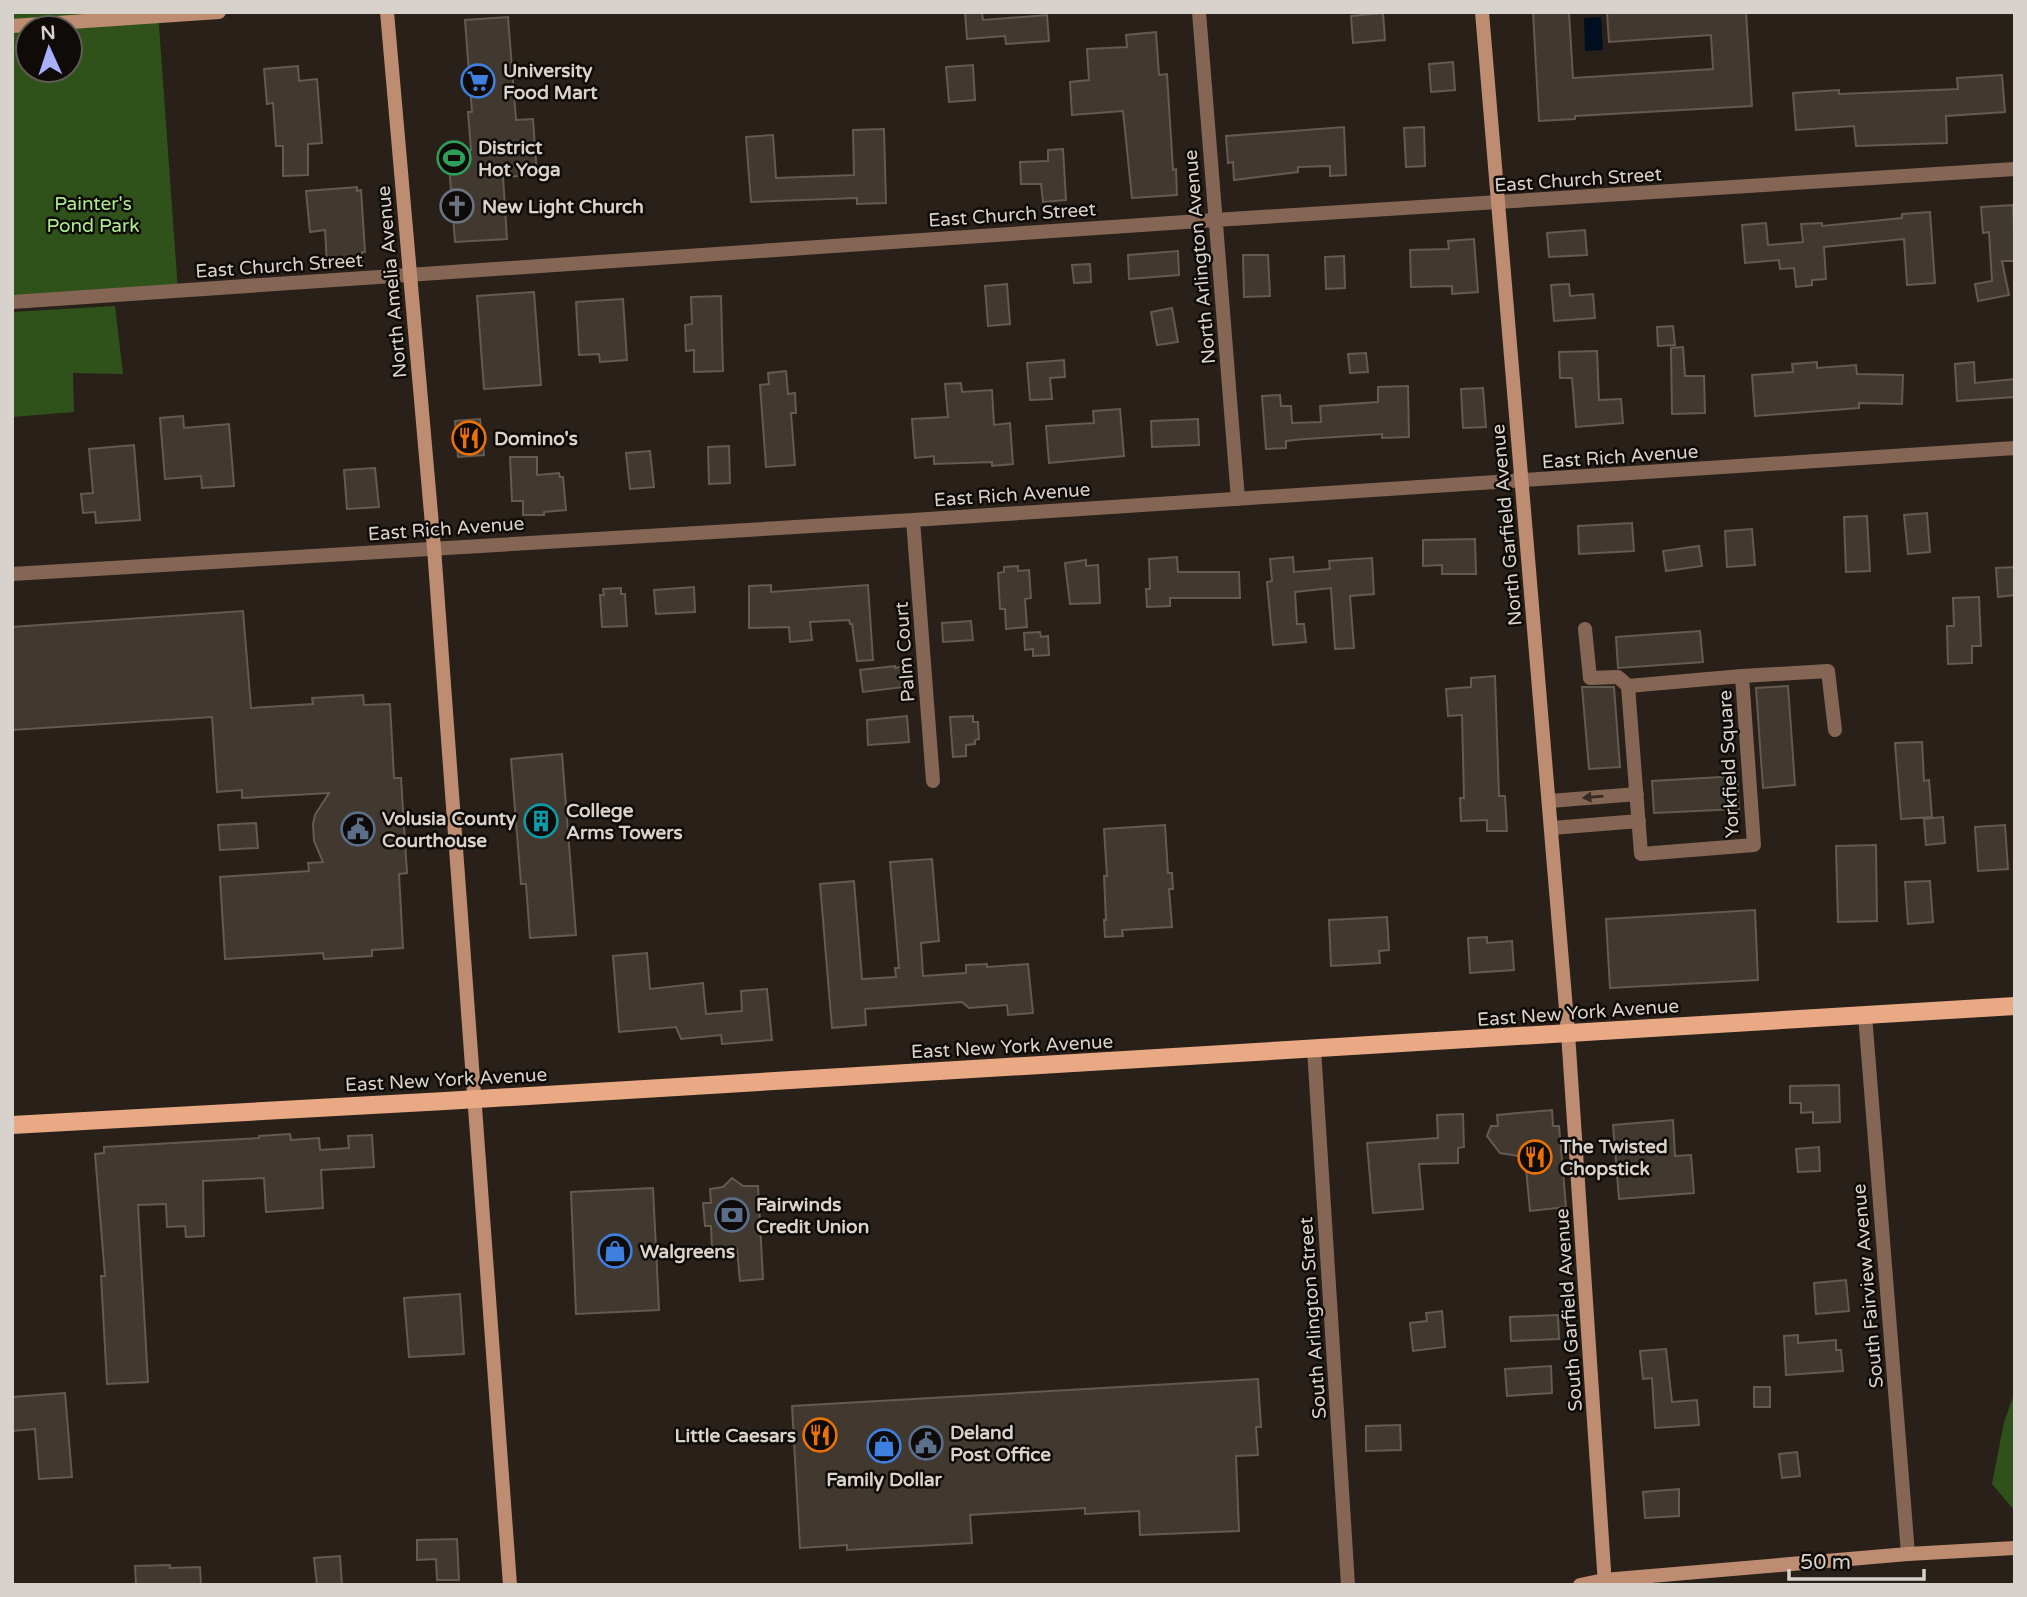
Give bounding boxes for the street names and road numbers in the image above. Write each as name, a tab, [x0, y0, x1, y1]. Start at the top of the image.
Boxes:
street label: North Arlington Avenue	[1180, 149, 1220, 365]
street label: East Church Street	[1493, 163, 1663, 197]
street label: North Amelia Avenue	[373, 185, 411, 379]
street label: East Church Street	[927, 198, 1097, 232]
street label: East Church Street	[194, 249, 364, 283]
street label: North Garfield Avenue	[1487, 423, 1527, 627]
street label: East Rich Avenue	[1541, 441, 1699, 473]
street label: East Rich Avenue	[933, 479, 1091, 511]
street label: East Rich Avenue	[367, 513, 525, 545]
street label: Palm Court	[891, 601, 919, 703]
street label: Yorkfield Square	[1714, 689, 1744, 838]
street label: East New York Avenue	[1476, 995, 1680, 1031]
street label: East New York Avenue	[910, 1031, 1114, 1063]
street label: East New York Avenue	[344, 1064, 548, 1096]
street label: South Fairview Avenue	[1848, 1183, 1888, 1389]
street label: South Garfield Avenue	[1551, 1208, 1587, 1412]
street label: South Arlington Street	[1295, 1216, 1331, 1420]

